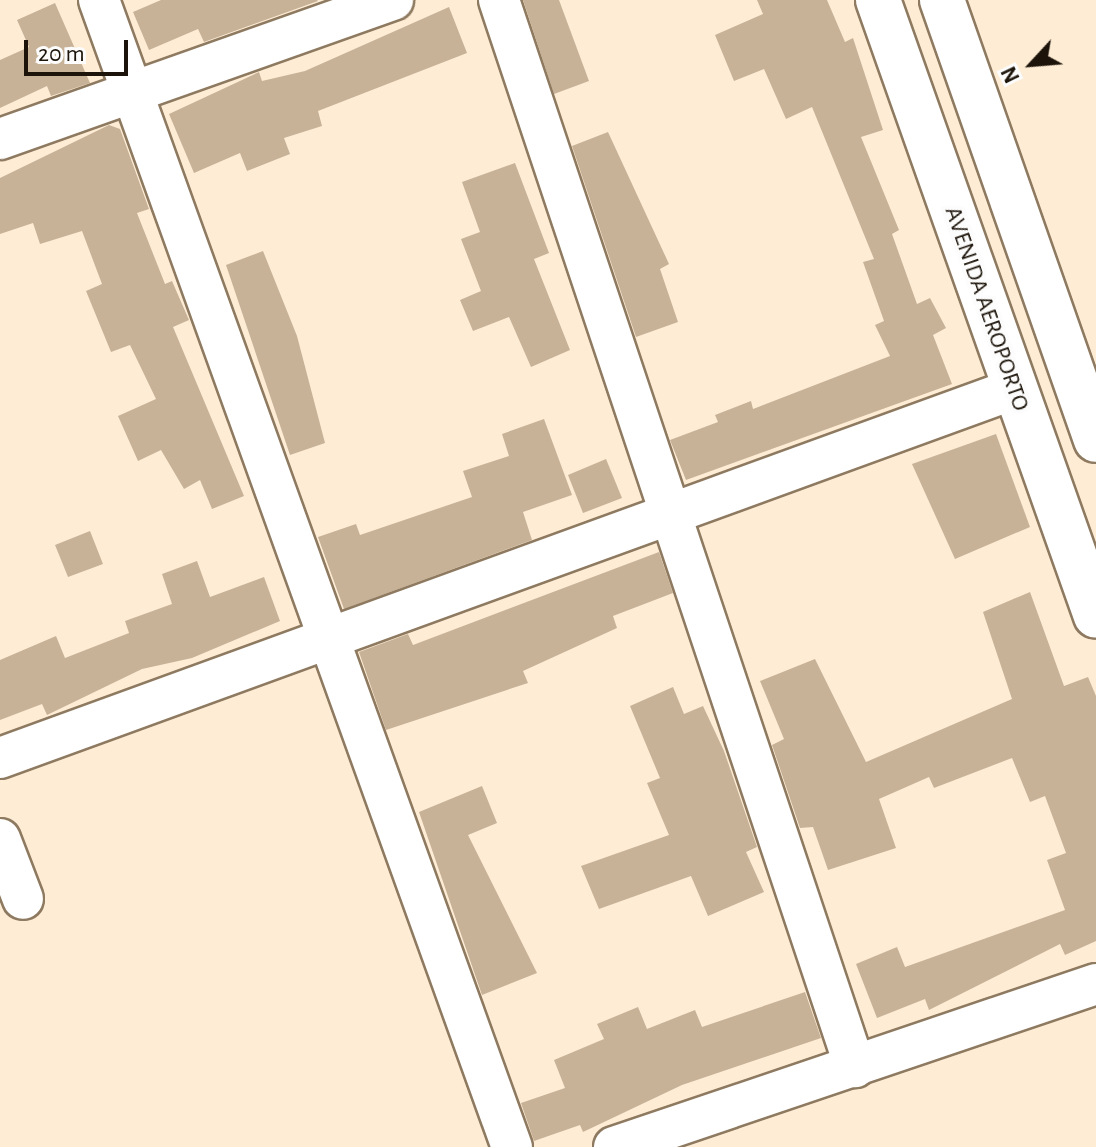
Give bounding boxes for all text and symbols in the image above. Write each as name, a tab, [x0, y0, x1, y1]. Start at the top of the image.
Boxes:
scale bar	[28, 24, 132, 74]
north arrow	[992, 24, 1072, 104]
text: 20 m	[38, 42, 85, 66]
text: N	[997, 63, 1024, 86]
street label: AVENIDA AEROPORTO	[938, 203, 1034, 415]

